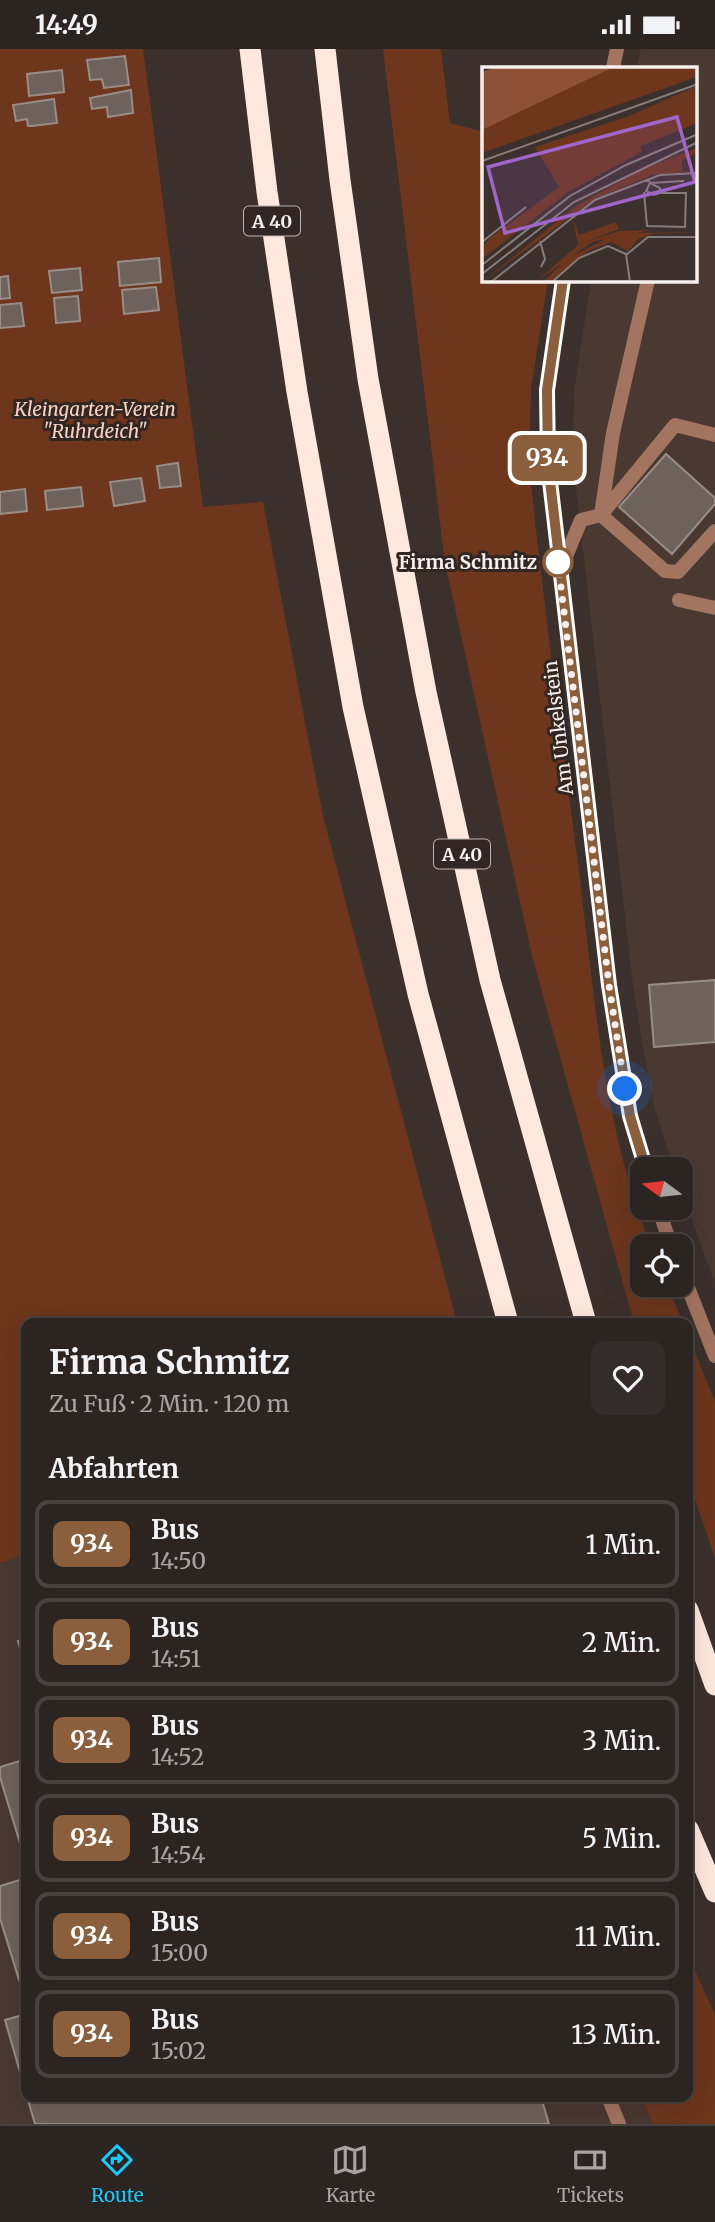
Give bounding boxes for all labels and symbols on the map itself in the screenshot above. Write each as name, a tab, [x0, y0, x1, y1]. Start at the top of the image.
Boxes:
inset map	[482, 67, 698, 282]
road number: A 40	[244, 207, 300, 236]
park label: Kleingarten-Verein "Ruhrdeich"	[13, 397, 176, 443]
line badge: 934	[507, 435, 587, 481]
marker: Firma Schmitz	[543, 547, 573, 577]
place label: Firma Schmitz	[398, 550, 538, 574]
street label: Am Unkelstein	[538, 659, 578, 798]
road number: A 40	[434, 839, 490, 869]
your location	[607, 1071, 642, 1106]
north arrow	[630, 1157, 693, 1220]

